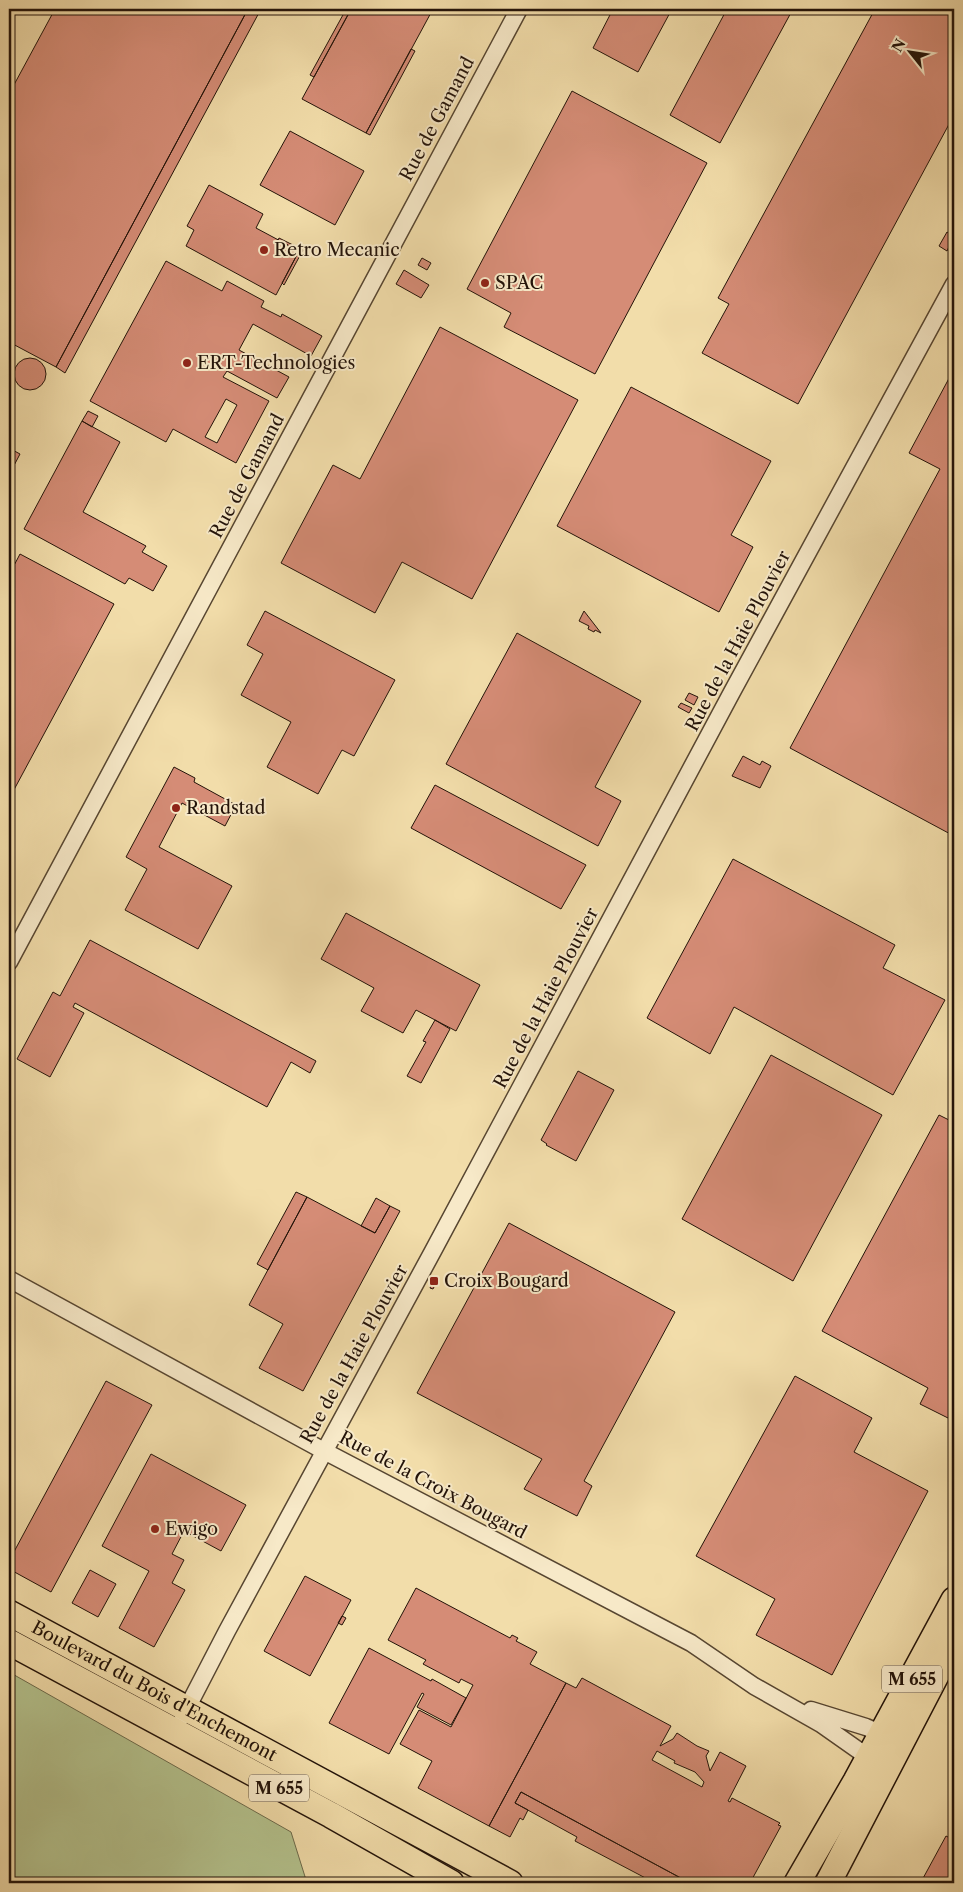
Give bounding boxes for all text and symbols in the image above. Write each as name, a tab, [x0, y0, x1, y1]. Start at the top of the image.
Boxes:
north arrow	[886, 28, 936, 78]
text: N	[888, 36, 910, 55]
street label: Rue de Gamand	[395, 53, 479, 185]
place label: Retro Mecanic	[274, 239, 400, 261]
marker: Retro Mecanic	[258, 244, 270, 256]
place label: SPAC	[495, 272, 543, 294]
marker: SPAC	[479, 277, 491, 289]
place label: ERT-Technologies	[197, 352, 355, 374]
marker: ERT-Technologies	[181, 357, 193, 369]
street label: Rue de Gamand	[205, 410, 289, 542]
street label: Rue de la Haie Plouvier	[681, 546, 795, 735]
place label: Randstad	[186, 797, 265, 819]
marker: Randstad	[170, 802, 182, 814]
street label: Rue de la Haie Plouvier	[489, 903, 603, 1092]
street label: Rue de la Haie Plouvier	[296, 1260, 413, 1447]
place label: Croix Bougard	[444, 1270, 569, 1292]
marker: Croix Bougard	[428, 1275, 440, 1287]
street label: Rue de la Croix Bougard	[336, 1426, 531, 1544]
place label: Ewigo	[165, 1518, 218, 1540]
marker: Ewigo	[149, 1523, 161, 1535]
street label: Boulevard du Bois d'Enchemont	[28, 1616, 281, 1767]
road number: M 655	[882, 1666, 942, 1692]
road number: M 655	[249, 1775, 309, 1802]

